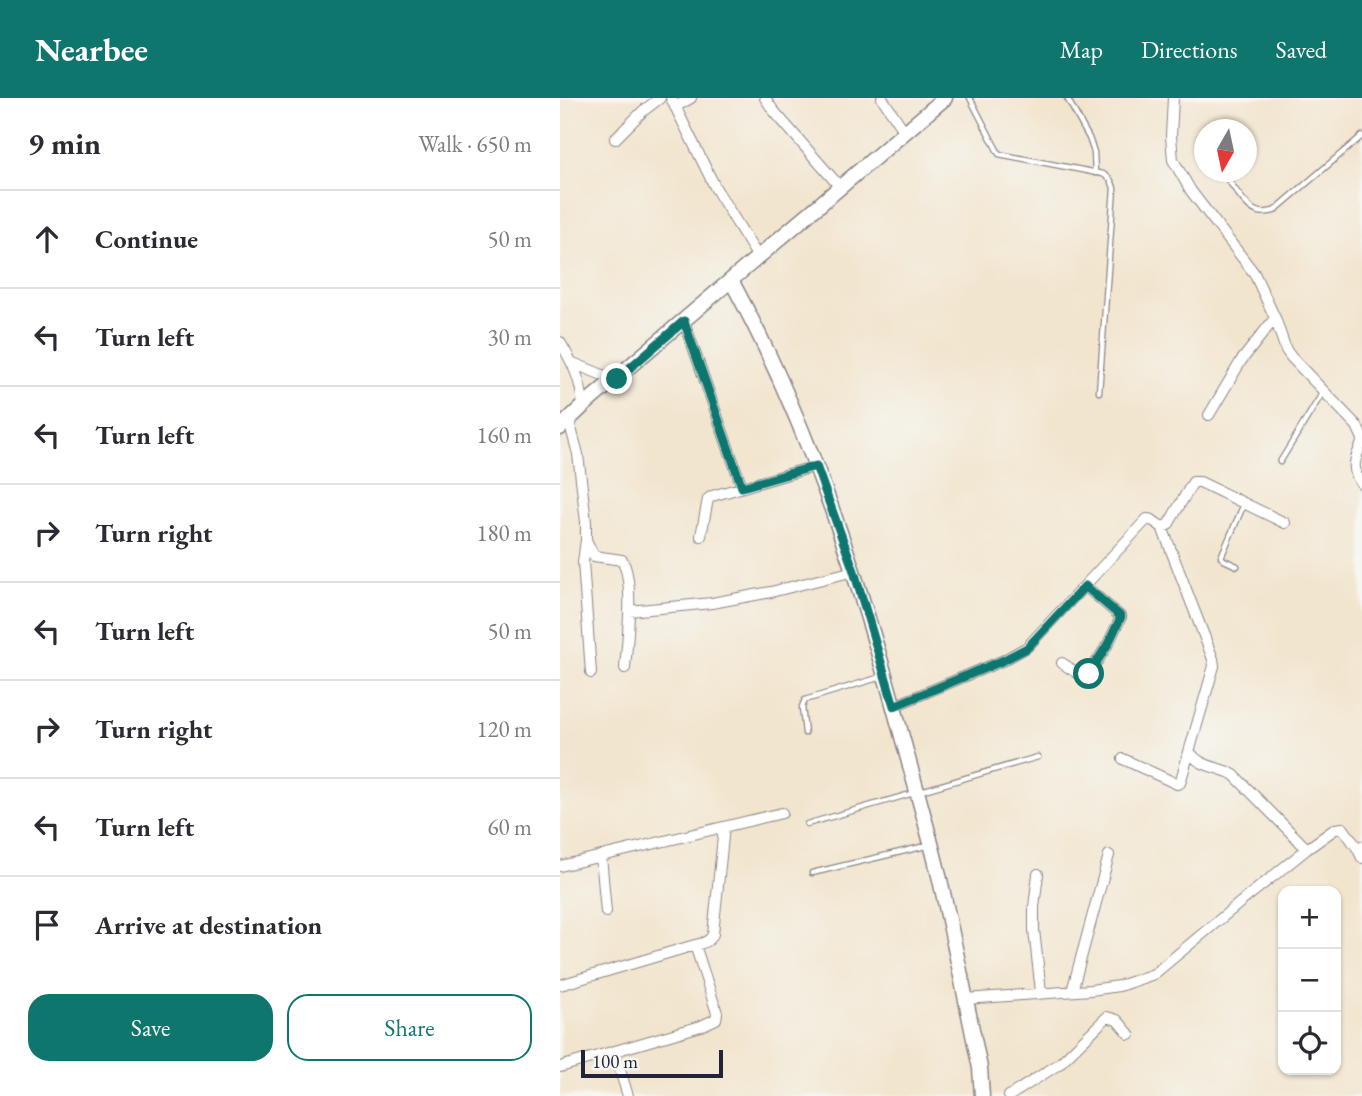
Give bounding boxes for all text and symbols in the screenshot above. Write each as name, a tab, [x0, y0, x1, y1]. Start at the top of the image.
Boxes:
text: Nearbee	[35, 28, 148, 71]
text: Map	[1060, 34, 1103, 65]
text: Directions	[1141, 34, 1238, 65]
text: Saved	[1276, 34, 1327, 65]
north arrow	[1194, 119, 1257, 182]
text: 9 min	[28, 124, 101, 163]
text: Walk · 650 m	[418, 129, 532, 159]
icon: ahead	[28, 220, 66, 258]
text: Continue	[95, 222, 198, 256]
text: 50 m	[487, 224, 532, 254]
icon: left	[28, 318, 66, 356]
text: Turn left	[95, 320, 194, 354]
text: 30 m	[487, 322, 532, 352]
route end	[601, 363, 632, 394]
icon: left	[28, 416, 66, 454]
text: Turn left	[95, 418, 194, 452]
text: 160 m	[476, 420, 532, 450]
icon: right	[28, 514, 66, 552]
text: Turn right	[95, 516, 213, 550]
text: 180 m	[476, 518, 532, 548]
icon: left	[28, 612, 66, 650]
text: Turn left	[95, 614, 194, 648]
text: 50 m	[487, 616, 532, 646]
route start	[1073, 658, 1104, 689]
icon: right	[28, 710, 66, 748]
text: Turn right	[95, 712, 213, 746]
text: 120 m	[476, 714, 532, 744]
icon: left	[28, 808, 66, 846]
text: Turn left	[95, 810, 194, 844]
text: 60 m	[487, 812, 532, 842]
map controls	[1278, 886, 1341, 1075]
button: +	[1278, 886, 1341, 949]
icon: arrive	[28, 906, 66, 944]
text: Arrive at destination	[95, 908, 322, 942]
button: −	[1278, 949, 1341, 1012]
button: Save	[28, 994, 273, 1061]
button: Share	[287, 994, 532, 1061]
button: locate	[1278, 1012, 1341, 1075]
scale bar	[581, 1047, 723, 1079]
text: 100 m	[592, 1049, 638, 1074]

